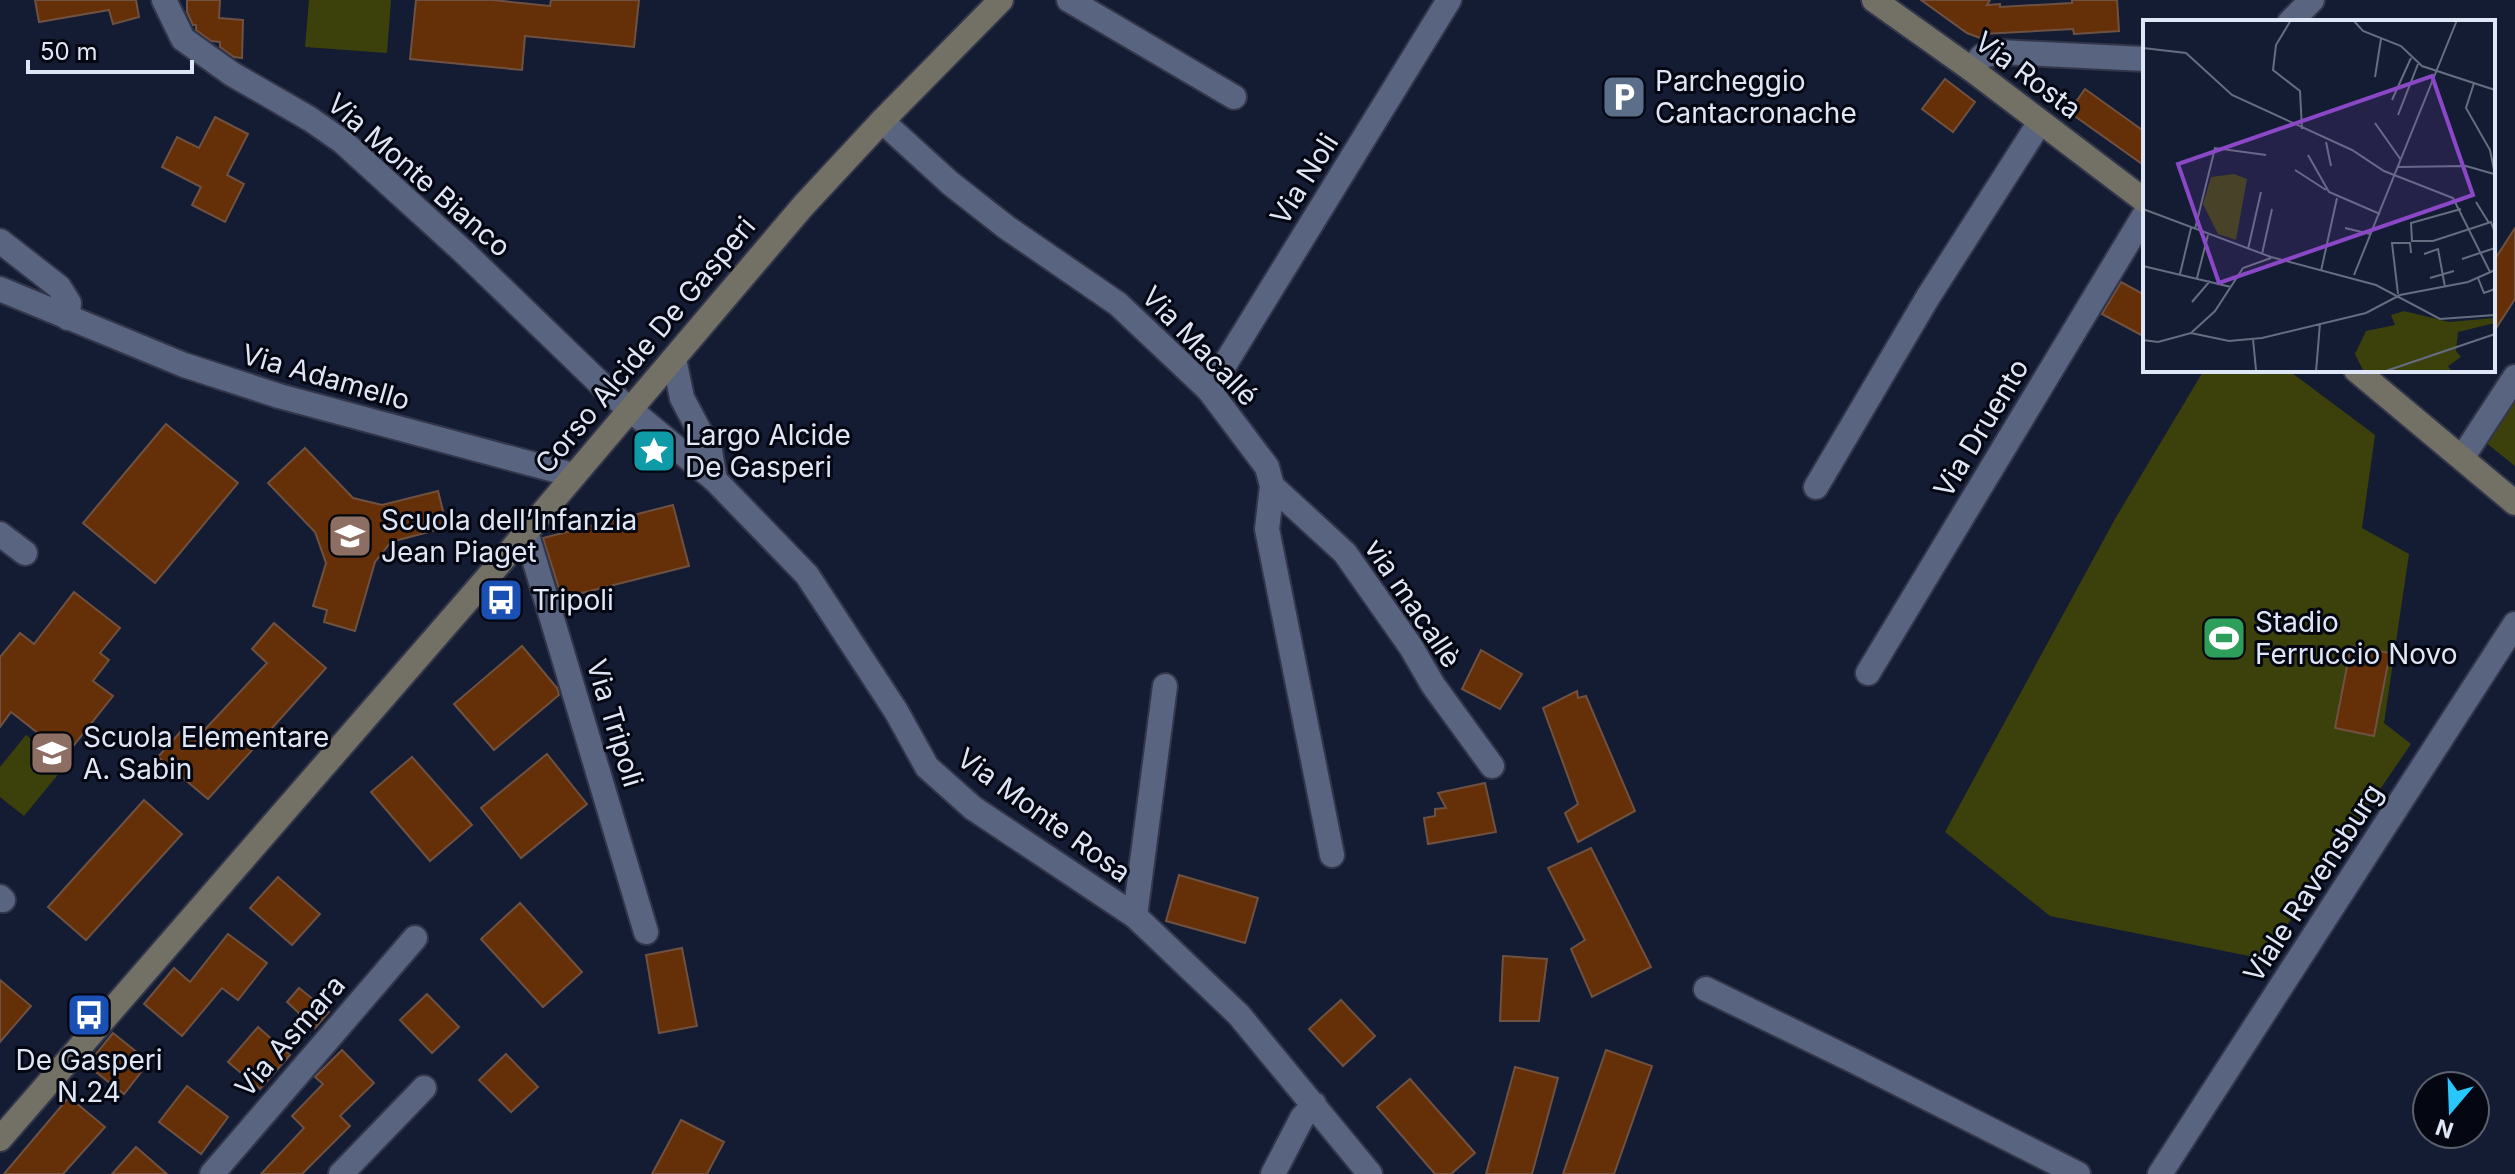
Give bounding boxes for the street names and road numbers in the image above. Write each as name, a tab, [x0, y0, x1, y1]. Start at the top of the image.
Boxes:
street label: Via Rosta	[1968, 24, 2088, 126]
street label: Via Monte Bianco	[320, 86, 518, 264]
street label: Via Noli	[1263, 127, 1345, 231]
street label: Corso Alcide De Gasperi	[528, 210, 762, 480]
street label: Via Macallé	[1135, 279, 1265, 413]
street label: Via Adamello	[238, 337, 414, 417]
street label: Via Druento	[1926, 353, 2036, 503]
street label: via macallè	[1357, 532, 1469, 674]
street label: Via Tripoli	[580, 655, 650, 791]
street label: Via Monte Rosa	[951, 741, 1137, 889]
street label: Viale Ravensburg	[2236, 777, 2390, 989]
street label: Via Asmara	[228, 968, 352, 1104]

